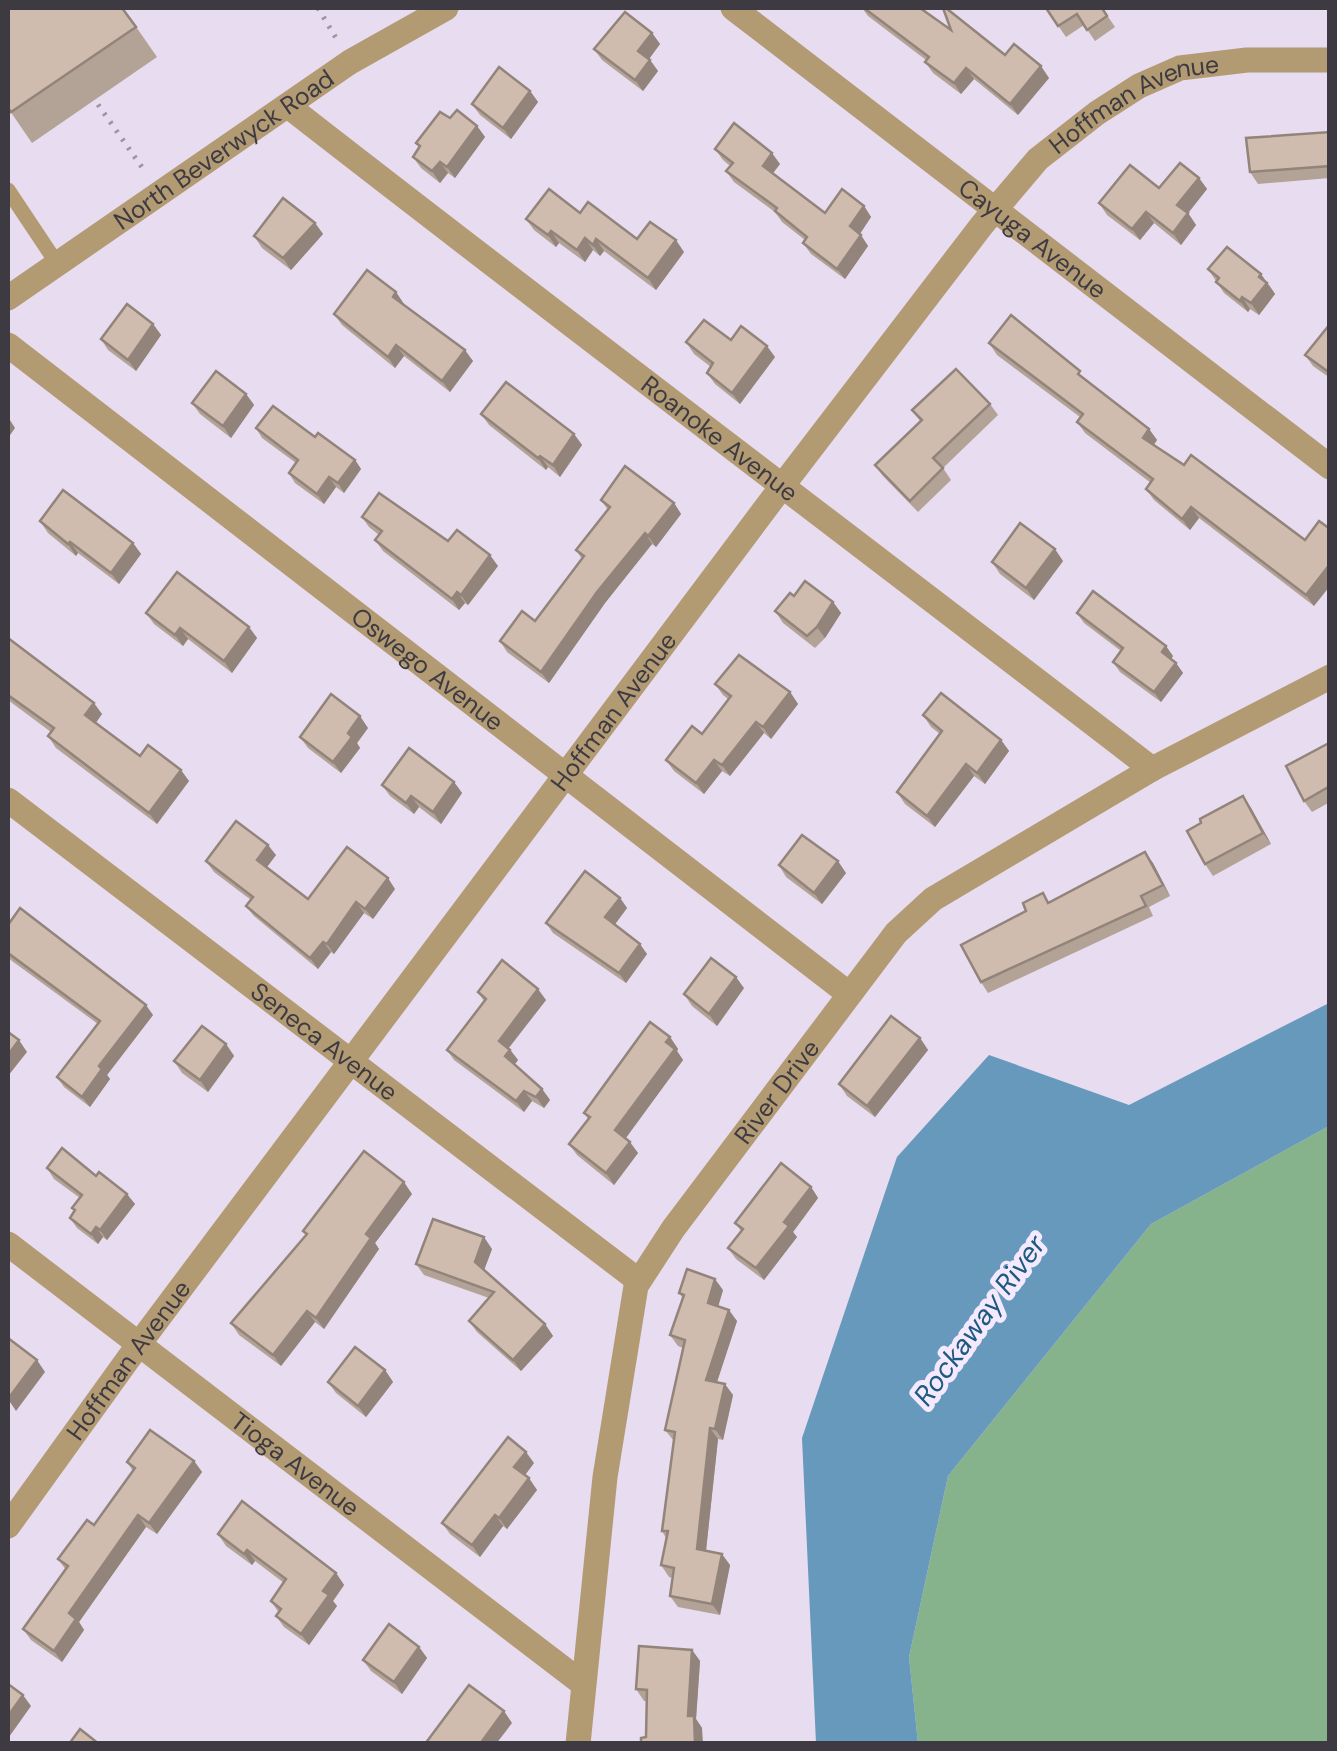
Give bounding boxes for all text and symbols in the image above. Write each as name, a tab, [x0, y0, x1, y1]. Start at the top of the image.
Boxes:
street label: Hoffman Avenue	[1042, 47, 1221, 161]
street label: North Beverwyck Road	[107, 62, 341, 237]
street label: Cayuga Avenue	[952, 171, 1113, 306]
street label: Roanoke Avenue	[634, 368, 805, 509]
street label: Oswego Avenue	[344, 600, 510, 738]
street label: Hoffman Avenue	[543, 625, 684, 798]
street label: Seneca Avenue	[244, 975, 405, 1108]
street label: River Drive	[727, 1033, 827, 1151]
water label: Rockaway River	[905, 1227, 1054, 1413]
street label: Hoffman Avenue	[59, 1273, 198, 1447]
street label: Tioga Avenue	[224, 1405, 366, 1524]

